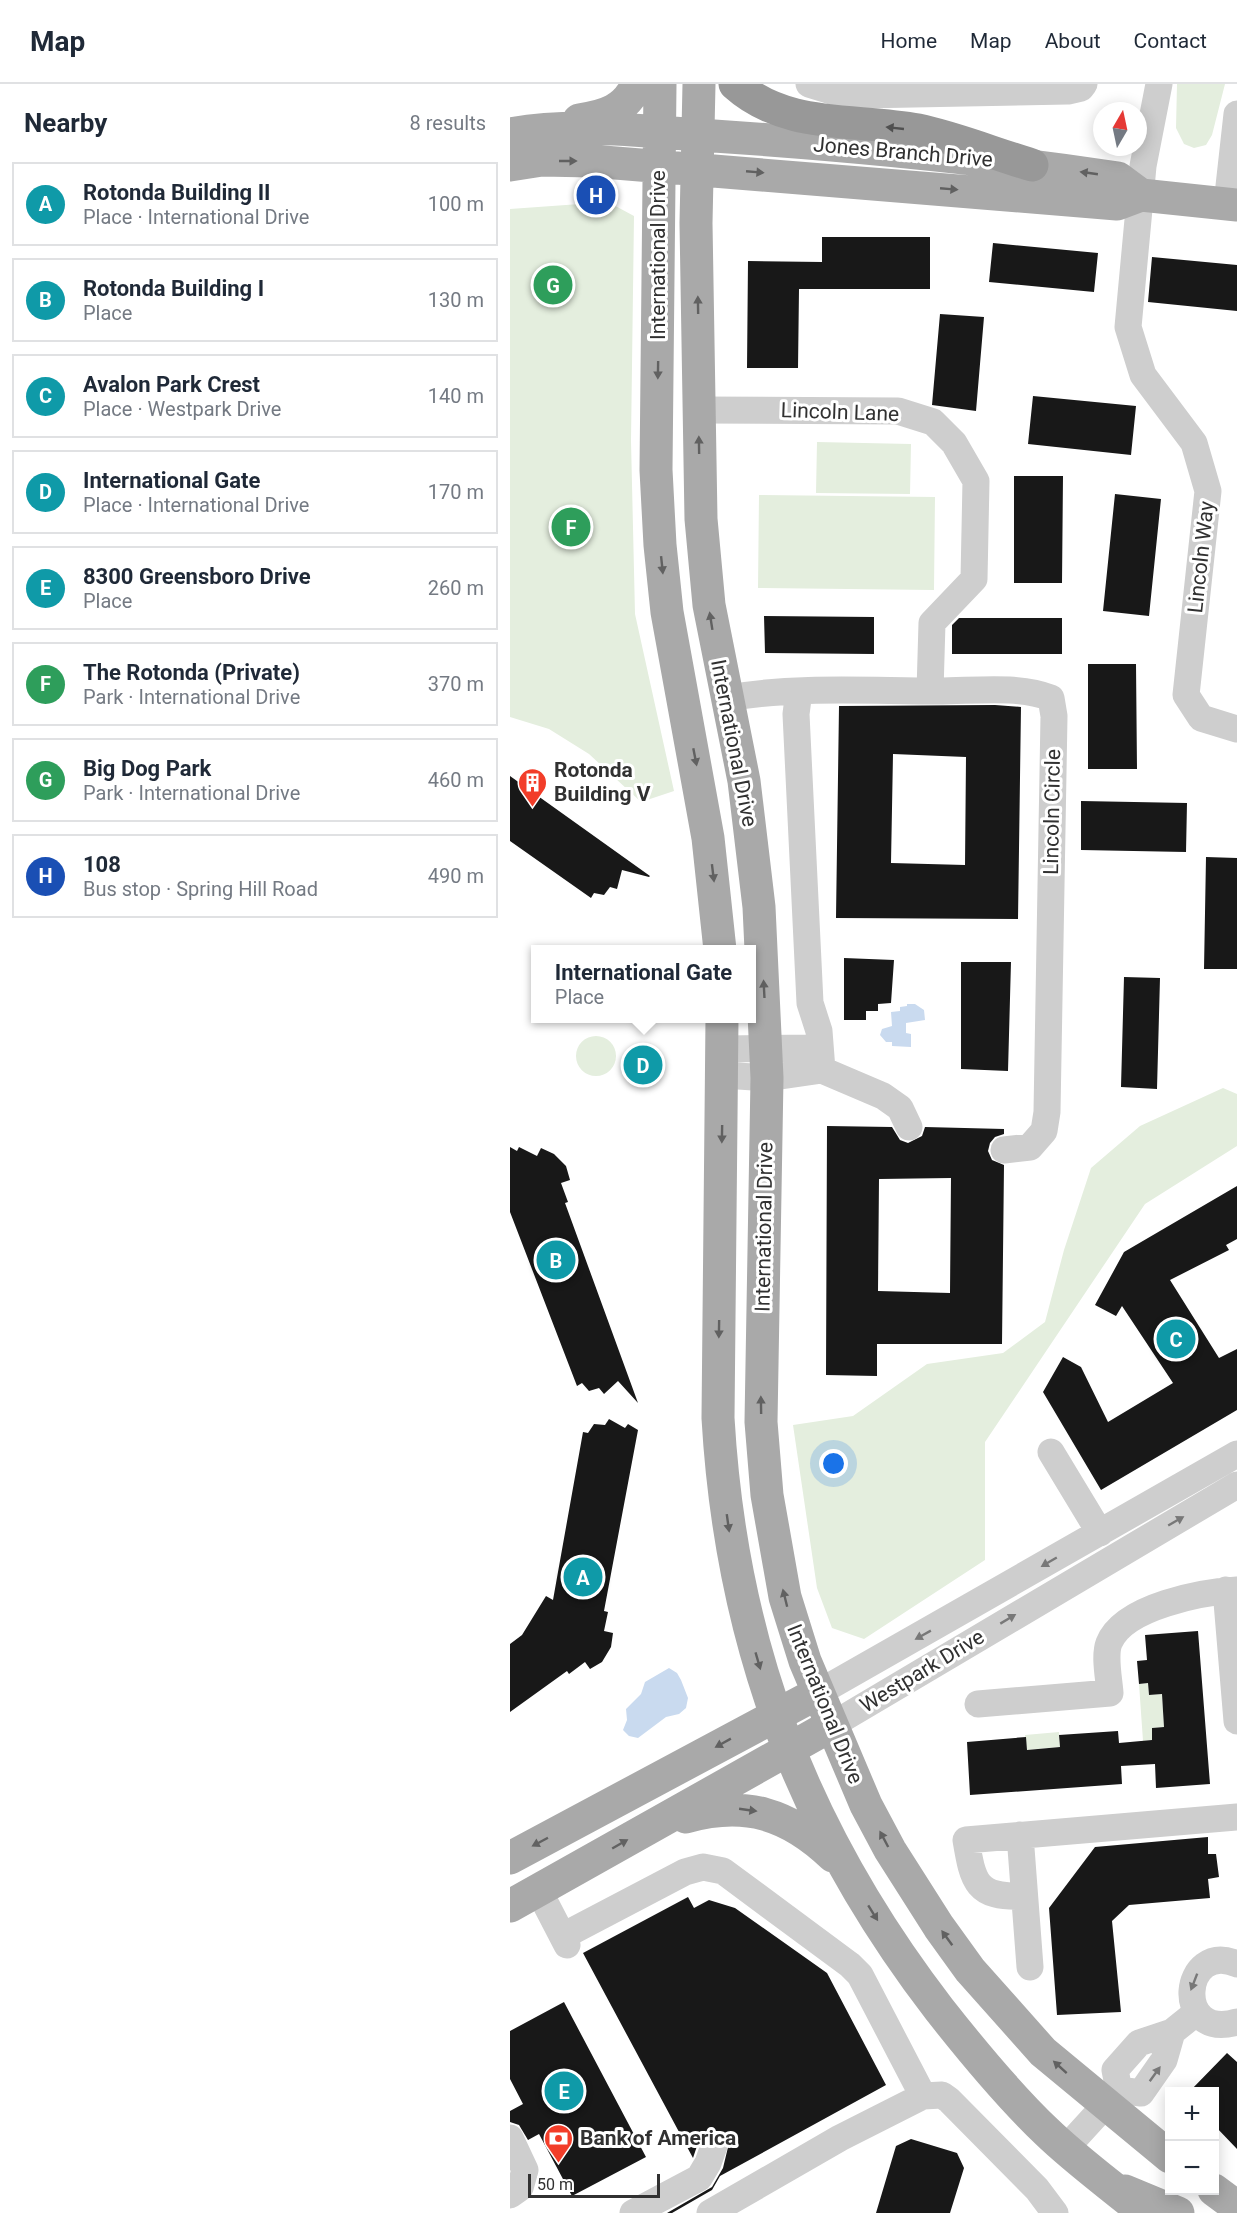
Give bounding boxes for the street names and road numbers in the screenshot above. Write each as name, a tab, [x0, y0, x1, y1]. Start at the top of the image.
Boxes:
street label: Jones Branch Drive	[812, 132, 994, 172]
street label: International Drive	[646, 170, 670, 340]
street label: Lincoln Lane	[780, 398, 900, 426]
street label: Lincoln Way	[1183, 500, 1219, 614]
street label: International Drive	[706, 657, 762, 829]
street label: Lincoln Circle	[1039, 749, 1065, 875]
street label: International Drive	[751, 1142, 777, 1312]
street label: International Drive	[782, 1621, 868, 1787]
street label: Westpark Drive	[856, 1625, 988, 1717]

